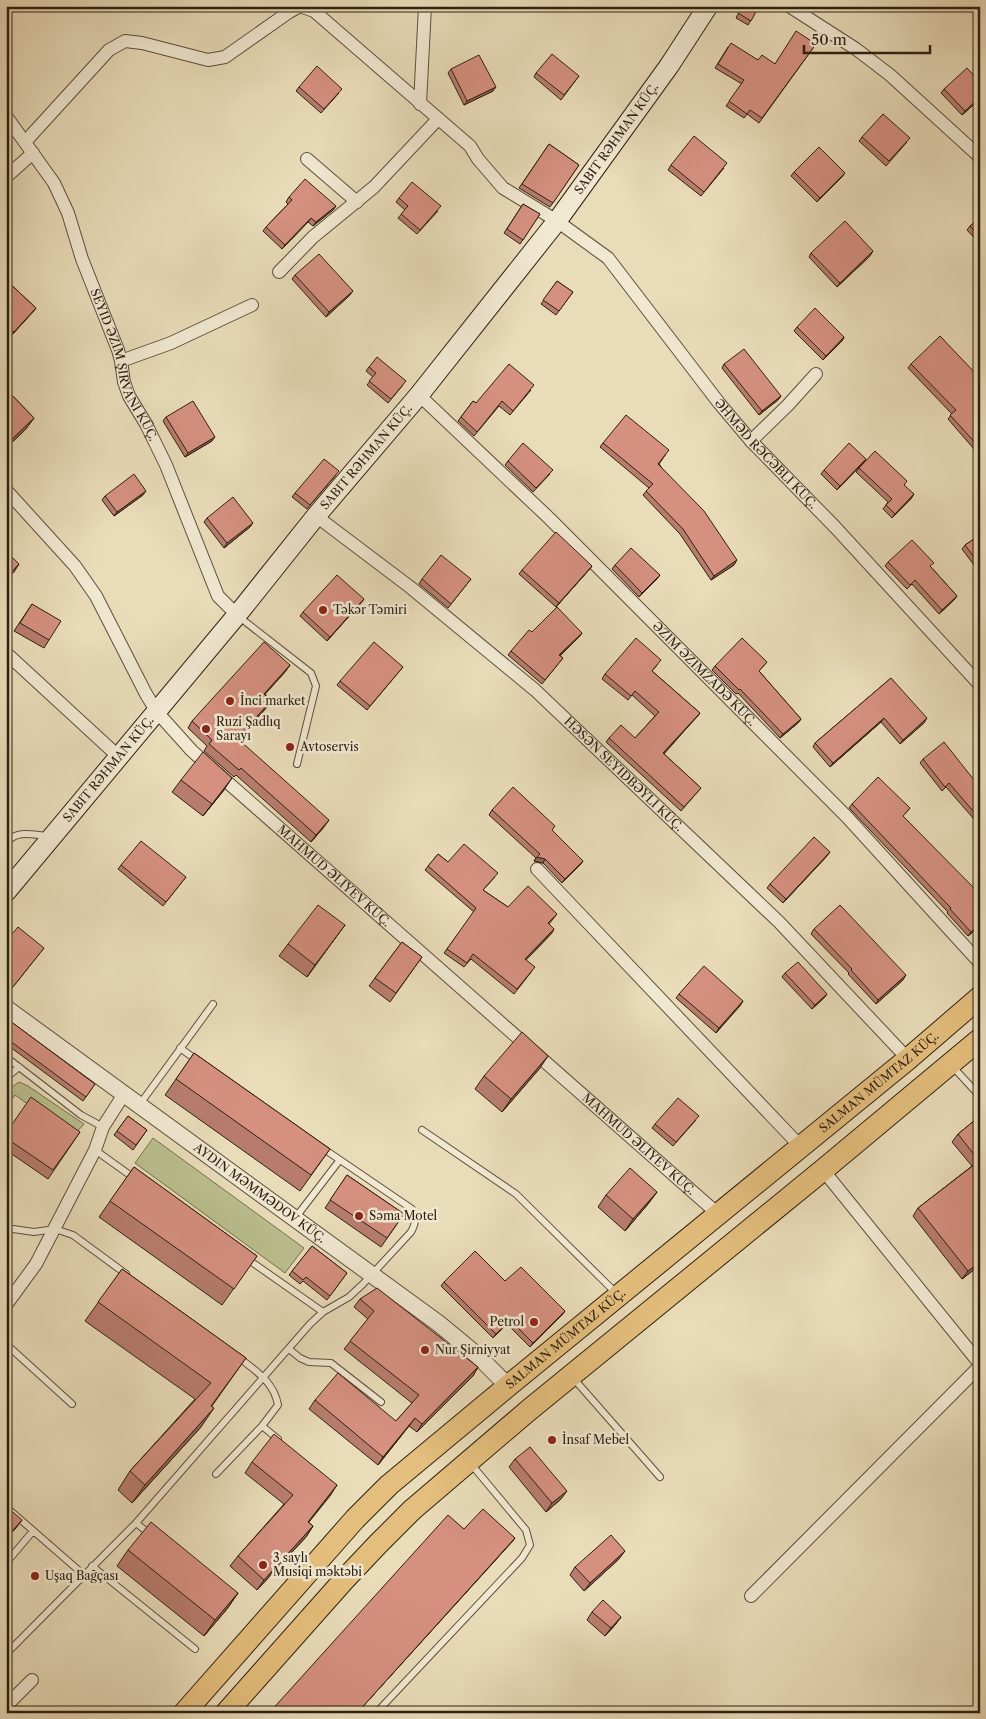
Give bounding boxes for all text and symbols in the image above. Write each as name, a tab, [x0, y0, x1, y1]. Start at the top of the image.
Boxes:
scale bar	[804, 22, 930, 54]
text: 50 m	[811, 30, 847, 49]
street label: SABIT RƏHMAN KÜÇ.	[571, 80, 661, 197]
street label: SEYID ƏZIM ŞIRVANI KÜÇ.	[87, 286, 161, 443]
street label: ƏHMƏD RƏCƏBLI KÜÇ.	[712, 395, 821, 512]
street label: SABIT RƏHMAN KÜÇ.	[317, 401, 415, 512]
place label: Təkər Təmiri	[333, 602, 407, 617]
marker: Təkər Təmiri	[317, 604, 329, 616]
street label: ƏZIM ƏZIMZADƏ KÜÇ.	[650, 618, 760, 729]
place label: İnci market	[240, 692, 306, 708]
marker: İnci market	[224, 695, 236, 707]
street label: SABIT RƏHMAN KÜÇ.	[59, 713, 157, 825]
place label: Ruzi Şadlıq Sarayı	[216, 714, 281, 743]
street label: HƏSƏN SEYIDBƏYLI KÜÇ.	[561, 714, 687, 834]
marker: Ruzi Şadlıq Sarayı	[200, 723, 212, 735]
place label: Avtoservis	[299, 739, 359, 754]
marker: Avtoservis	[284, 741, 296, 753]
street label: MAHMUD ƏLIYEV KÜÇ.	[275, 822, 394, 930]
street label: SALMAN MÜMTAZ KÜÇ.	[816, 1028, 941, 1136]
street label: MAHMUD ƏLIYEV KÜÇ.	[579, 1090, 699, 1198]
street label: AYDIN MƏMMƏDOV KÜÇ.	[190, 1139, 329, 1246]
place label: Səma Motel	[369, 1208, 438, 1223]
marker: Səma Motel	[353, 1210, 365, 1222]
street label: SALMAN MÜMTAZ KÜÇ.	[502, 1285, 628, 1392]
place label: Petrol	[490, 1314, 524, 1329]
marker: Petrol	[528, 1316, 540, 1328]
place label: Nur Şirniyyat	[435, 1342, 511, 1357]
marker: Nur Şirniyyat	[419, 1344, 431, 1356]
place label: İnsaf Mebel	[562, 1431, 630, 1447]
marker: İnsaf Mebel	[546, 1434, 558, 1446]
place label: 3 saylı Musiqi məktəbi	[273, 1550, 362, 1579]
marker: 3 saylı Musiqi məktəbi	[257, 1559, 269, 1571]
place label: Uşaq Bağçası	[45, 1568, 119, 1583]
marker: Uşaq Bağçası	[29, 1570, 41, 1582]

